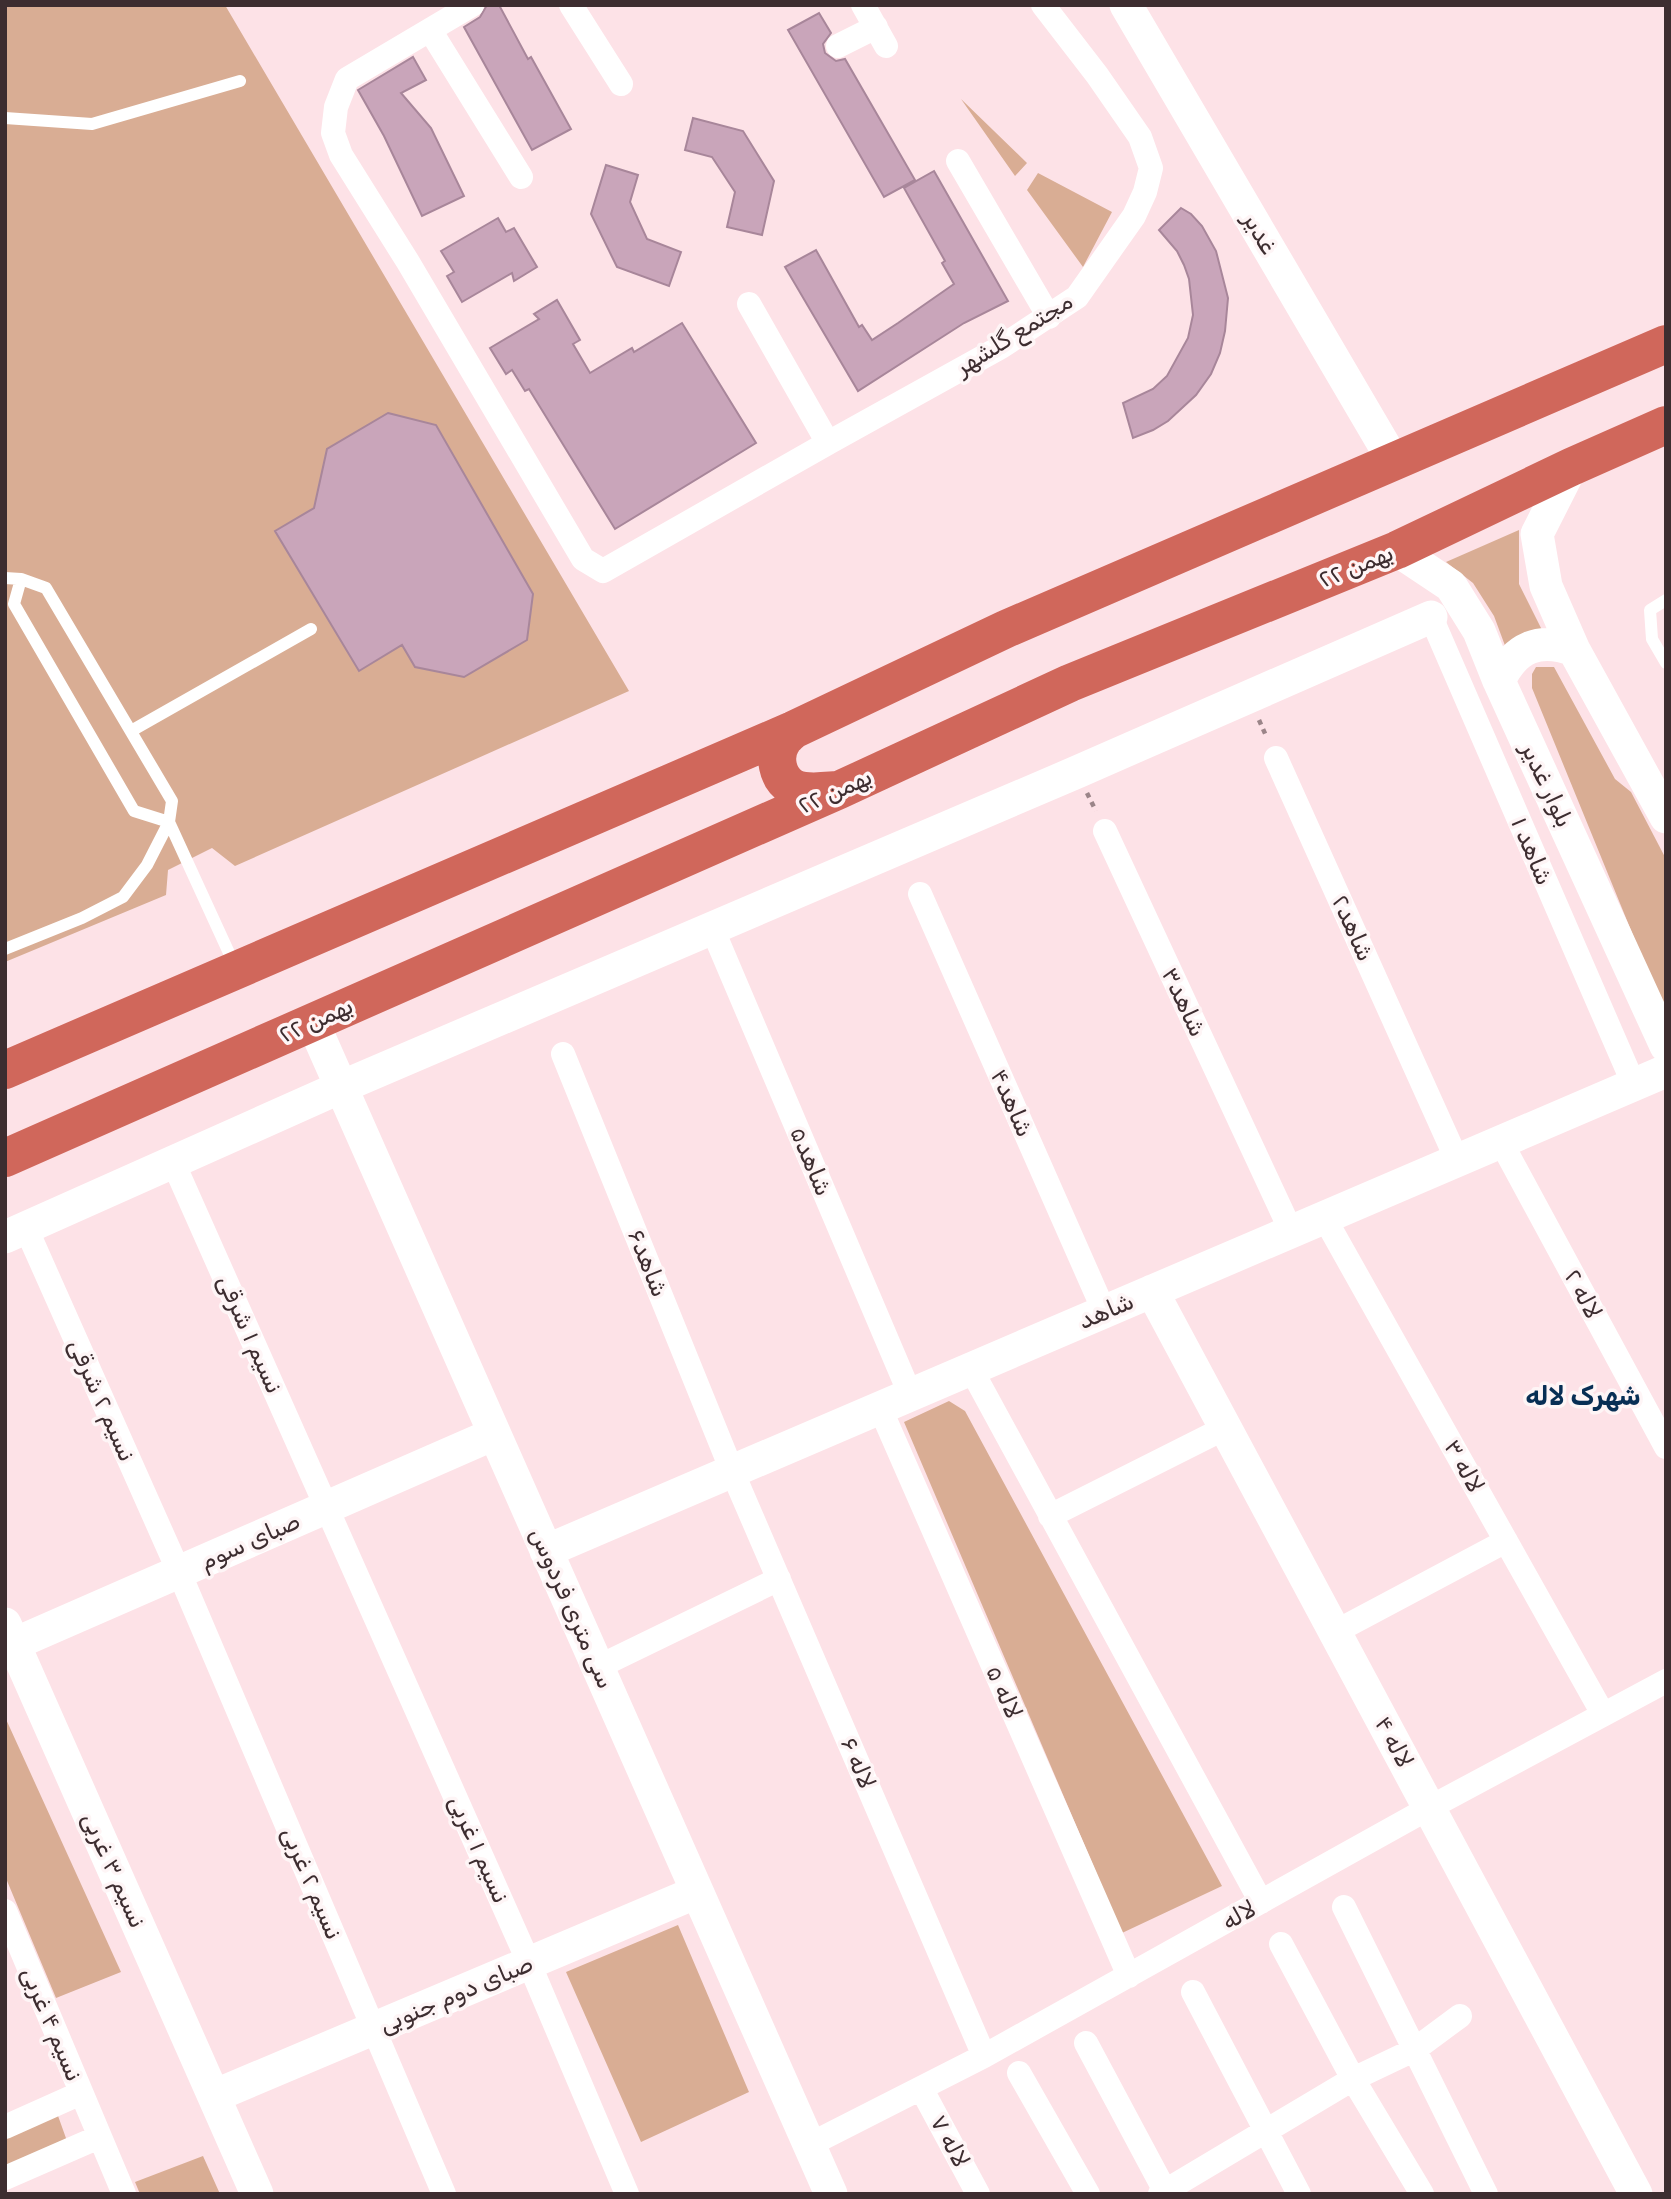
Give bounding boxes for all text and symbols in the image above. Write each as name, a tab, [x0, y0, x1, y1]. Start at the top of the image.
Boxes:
street label: غدیر	[1236, 205, 1283, 259]
street label: مجتمع گلشهر	[949, 287, 1079, 385]
street label: ۲۲ بهمن	[1315, 538, 1397, 594]
street label: بلوار غدیر	[1514, 736, 1579, 832]
street label: ۲۲ بهمن	[794, 762, 876, 820]
street label: شاهد ۱	[1505, 813, 1559, 889]
street label: شاهد۲	[1326, 891, 1380, 965]
street label: شاهد۳	[1156, 963, 1212, 1041]
street label: ۲۲ بهمن	[275, 991, 357, 1049]
street label: شاهد۴	[985, 1065, 1039, 1141]
street label: شاهد۵	[784, 1122, 838, 1200]
street label: شاهد۶	[622, 1225, 674, 1301]
street label: لاله ۲	[1558, 1264, 1608, 1324]
street label: نسیم ۱ شرقی	[210, 1270, 289, 1398]
street label: شاهد	[1074, 1287, 1138, 1335]
street label: نسیم ۲ شرقی	[62, 1334, 141, 1466]
district label: شهرک لاله	[1525, 1381, 1641, 1412]
street label: لاله ۳	[1438, 1435, 1490, 1497]
street label: صبای سوم	[196, 1507, 305, 1577]
street label: سی متری فردوس	[524, 1523, 620, 1693]
street label: لاله ۵	[980, 1661, 1028, 1723]
street label: لاله ۴	[1369, 1712, 1419, 1772]
street label: لاله ۶	[835, 1733, 881, 1793]
street label: نسیم ۱ غربی	[442, 1791, 515, 1908]
street label: نسیم ۳ غربی	[75, 1808, 152, 1932]
street label: نسیم ۲ غربی	[275, 1823, 348, 1944]
street label: لاله	[1217, 1894, 1261, 1936]
street label: صبای دوم جنوبی	[375, 1949, 538, 2041]
street label: نسیم ۴ غربی	[15, 1963, 89, 2086]
street label: لاله ۷	[925, 2110, 975, 2172]

